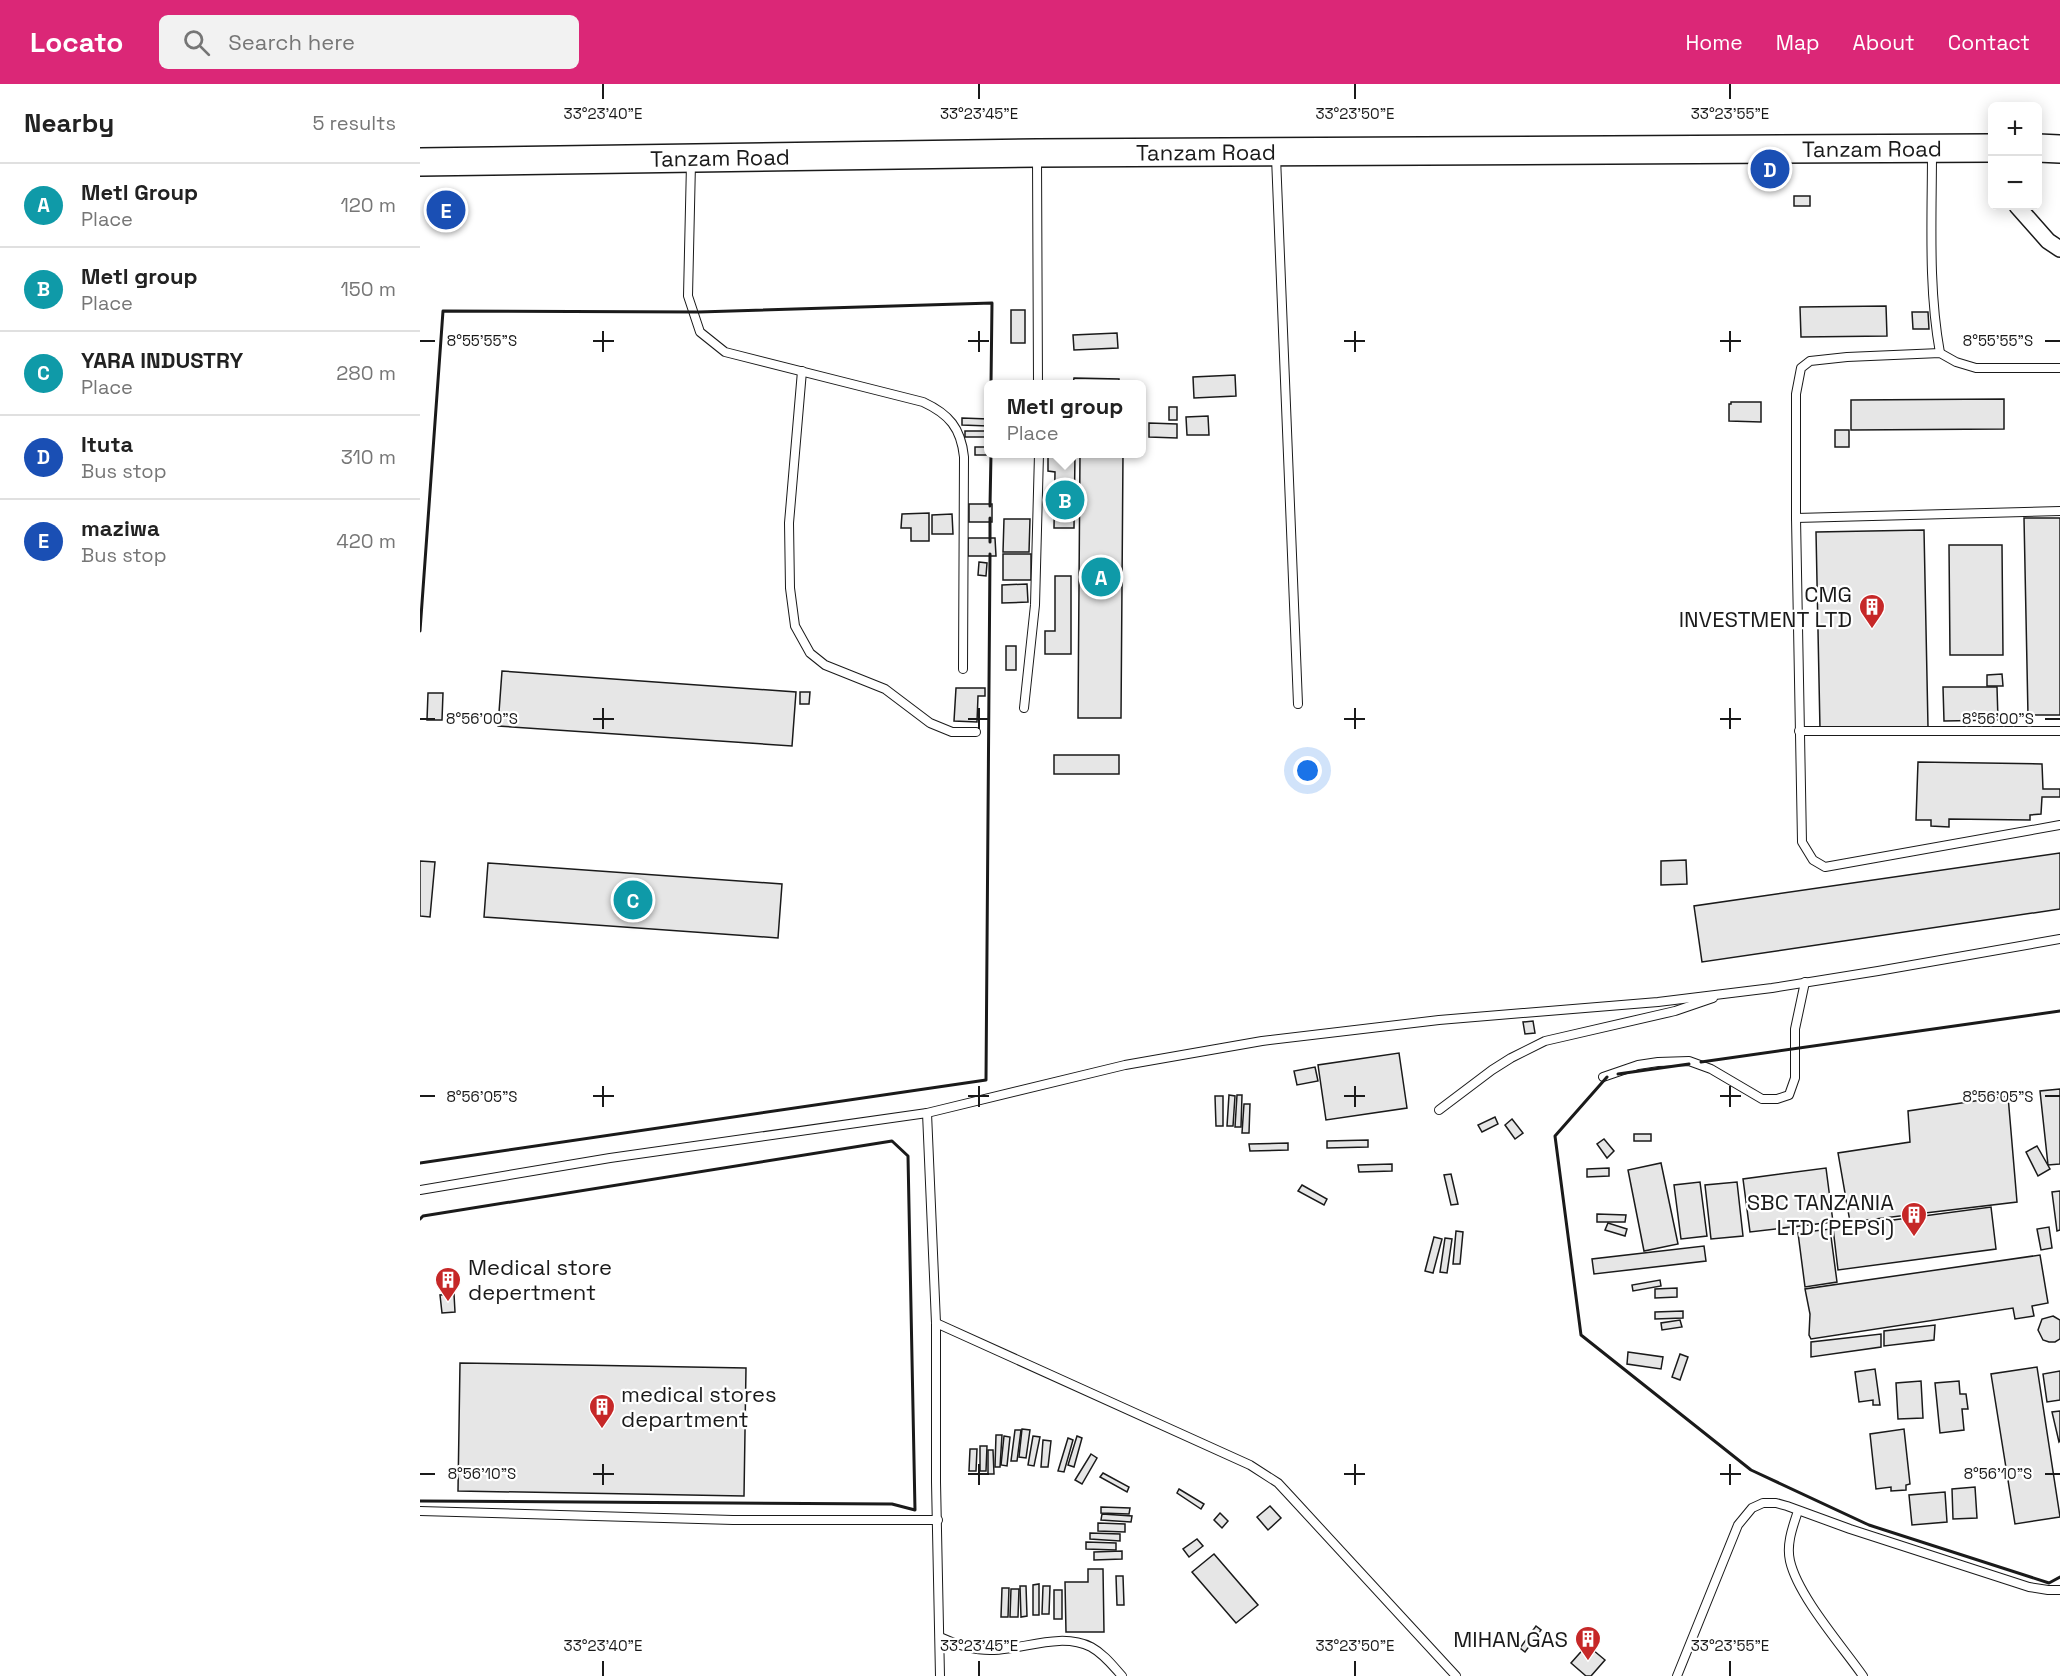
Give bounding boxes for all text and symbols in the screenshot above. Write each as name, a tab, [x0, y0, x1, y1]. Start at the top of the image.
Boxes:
search box	[159, 15, 579, 69]
text: Locato	[30, 24, 123, 60]
icon: search	[180, 26, 213, 59]
text: Search here	[228, 28, 355, 56]
text: Home	[1685, 29, 1743, 56]
text: Map	[1776, 29, 1820, 56]
text: About	[1853, 29, 1915, 56]
text: Contact	[1948, 29, 2030, 56]
map controls	[1988, 102, 2042, 210]
button: +	[1988, 102, 2042, 156]
text: 33°23'40"E	[564, 104, 642, 123]
text: 33°23'45"E	[940, 104, 1018, 123]
text: 33°23'50"E	[1315, 104, 1395, 123]
text: 33°23'55"E	[1691, 104, 1769, 123]
text: Nearby	[24, 106, 114, 140]
text: 5 results	[312, 110, 396, 136]
street label: Tanzam Road	[1802, 134, 1942, 163]
street label: Tanzam Road	[1136, 138, 1276, 166]
street label: Tanzam Road	[650, 143, 790, 173]
pin: D	[1750, 146, 1790, 191]
button: −	[1988, 156, 2042, 210]
text: Metl Group	[81, 178, 198, 206]
pin: E	[426, 188, 466, 232]
text: A	[37, 192, 50, 218]
text: 120 m	[340, 192, 396, 218]
text: Place	[81, 206, 133, 232]
text: Metl group	[81, 262, 198, 290]
text: B	[37, 276, 50, 302]
text: 150 m	[341, 276, 396, 302]
text: Place	[81, 290, 133, 316]
text: 8°55'55"S	[447, 331, 517, 350]
text: 8°55'55"S	[1963, 331, 2033, 350]
text: YARA INDUSTRY	[81, 346, 243, 374]
text: C	[37, 360, 50, 386]
text: 280 m	[336, 360, 396, 386]
text: Place	[81, 374, 133, 400]
popup	[984, 380, 1146, 458]
text: Metl group	[1007, 392, 1123, 420]
text: Place	[1007, 420, 1059, 446]
text: Ituta	[81, 430, 133, 458]
text: D	[37, 444, 50, 470]
text: 310 m	[341, 444, 396, 470]
text: Bus stop	[81, 458, 167, 484]
pin: B	[1046, 478, 1084, 522]
text: maziwa	[81, 514, 160, 542]
text: E	[38, 528, 49, 554]
text: 420 m	[336, 528, 396, 554]
text: Bus stop	[81, 542, 167, 568]
pin: A	[1082, 554, 1120, 600]
place label: CMG INVESTMENT LTD	[1679, 580, 1852, 633]
building icon: CMG INVESTMENT LTD	[1857, 592, 1887, 630]
text: 8°56'00"S	[446, 709, 518, 728]
text: 8°56'00"S	[1962, 709, 2034, 728]
your location	[1293, 756, 1322, 785]
pin: C	[614, 878, 652, 922]
text: 8°56'05"S	[446, 1087, 518, 1106]
text: 8°56'05"S	[1962, 1087, 2034, 1106]
place label: SBC TANZANIA LTD (PEPSI)	[1747, 1188, 1894, 1241]
building icon: SBC TANZANIA LTD (PEPSI)	[1899, 1200, 1929, 1238]
place label: Medical store depertment	[468, 1253, 612, 1306]
building icon: Medical store depertment	[433, 1265, 463, 1303]
place label: medical stores department	[621, 1380, 777, 1433]
building icon: medical stores department	[587, 1392, 617, 1430]
text: 8°56'10"S	[448, 1464, 516, 1483]
text: 8°56'10"S	[1964, 1464, 2032, 1483]
building icon: MIHAN GAS	[1573, 1624, 1603, 1662]
place label: MIHAN GAS	[1453, 1625, 1568, 1653]
text: 33°23'40"E	[564, 1636, 642, 1655]
text: 33°23'45"E	[940, 1636, 1018, 1655]
text: 33°23'50"E	[1315, 1636, 1395, 1655]
text: 33°23'55"E	[1691, 1636, 1769, 1655]

